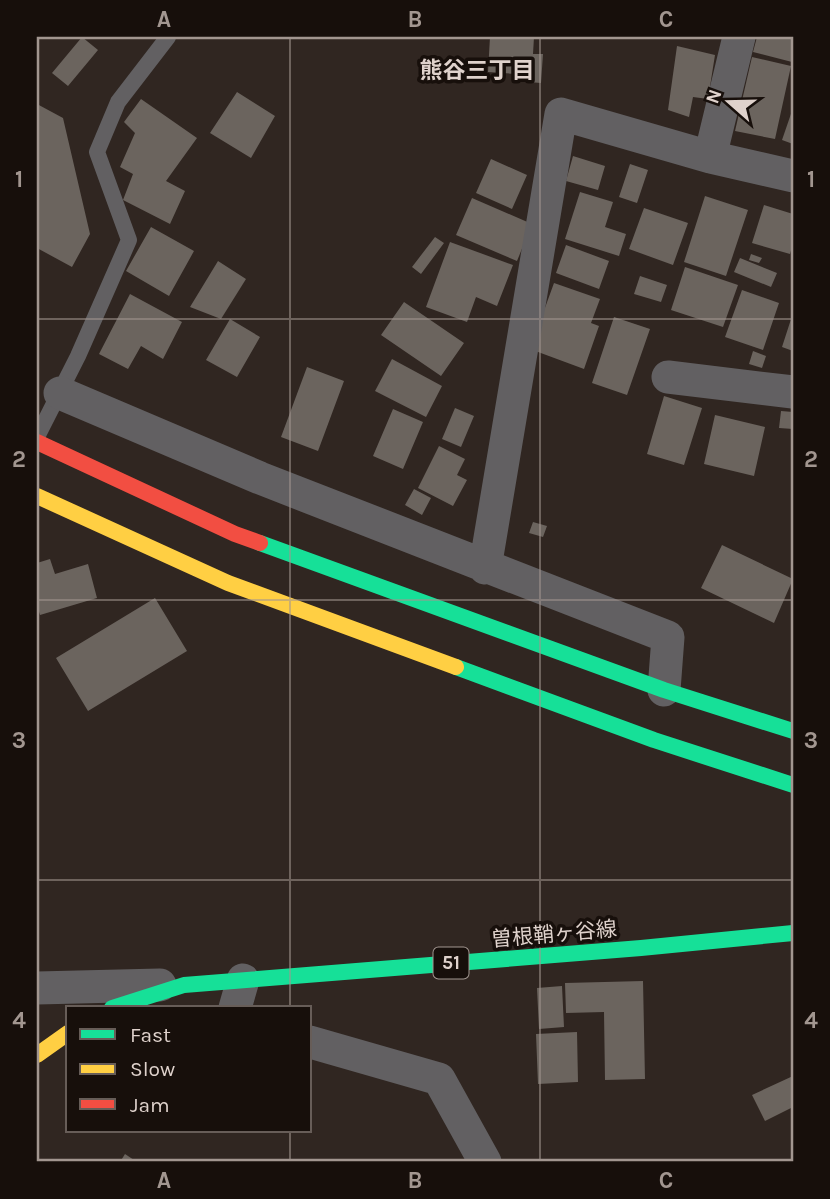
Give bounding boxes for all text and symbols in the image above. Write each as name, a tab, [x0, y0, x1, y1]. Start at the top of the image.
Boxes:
text: A	[157, 6, 171, 33]
text: B	[408, 6, 422, 33]
text: C	[659, 6, 673, 33]
district label: 熊谷三丁目	[420, 57, 535, 84]
north arrow	[694, 66, 764, 136]
text: N	[701, 86, 727, 107]
text: 1	[15, 166, 23, 193]
text: 1	[807, 166, 815, 193]
text: 2	[12, 446, 26, 473]
text: 2	[804, 446, 818, 473]
text: 3	[12, 727, 26, 754]
text: 3	[804, 727, 818, 754]
street label: 曽根鞘ヶ谷線	[490, 917, 618, 951]
road number: 51	[434, 948, 468, 979]
legend	[66, 1006, 312, 1132]
text: 4	[12, 1007, 26, 1034]
text: 4	[804, 1007, 818, 1034]
text: Fast	[130, 1023, 171, 1047]
text: Slow	[130, 1057, 175, 1081]
text: Jam	[130, 1093, 170, 1117]
text: A	[157, 1167, 171, 1194]
text: B	[408, 1167, 422, 1194]
text: C	[659, 1167, 673, 1194]

